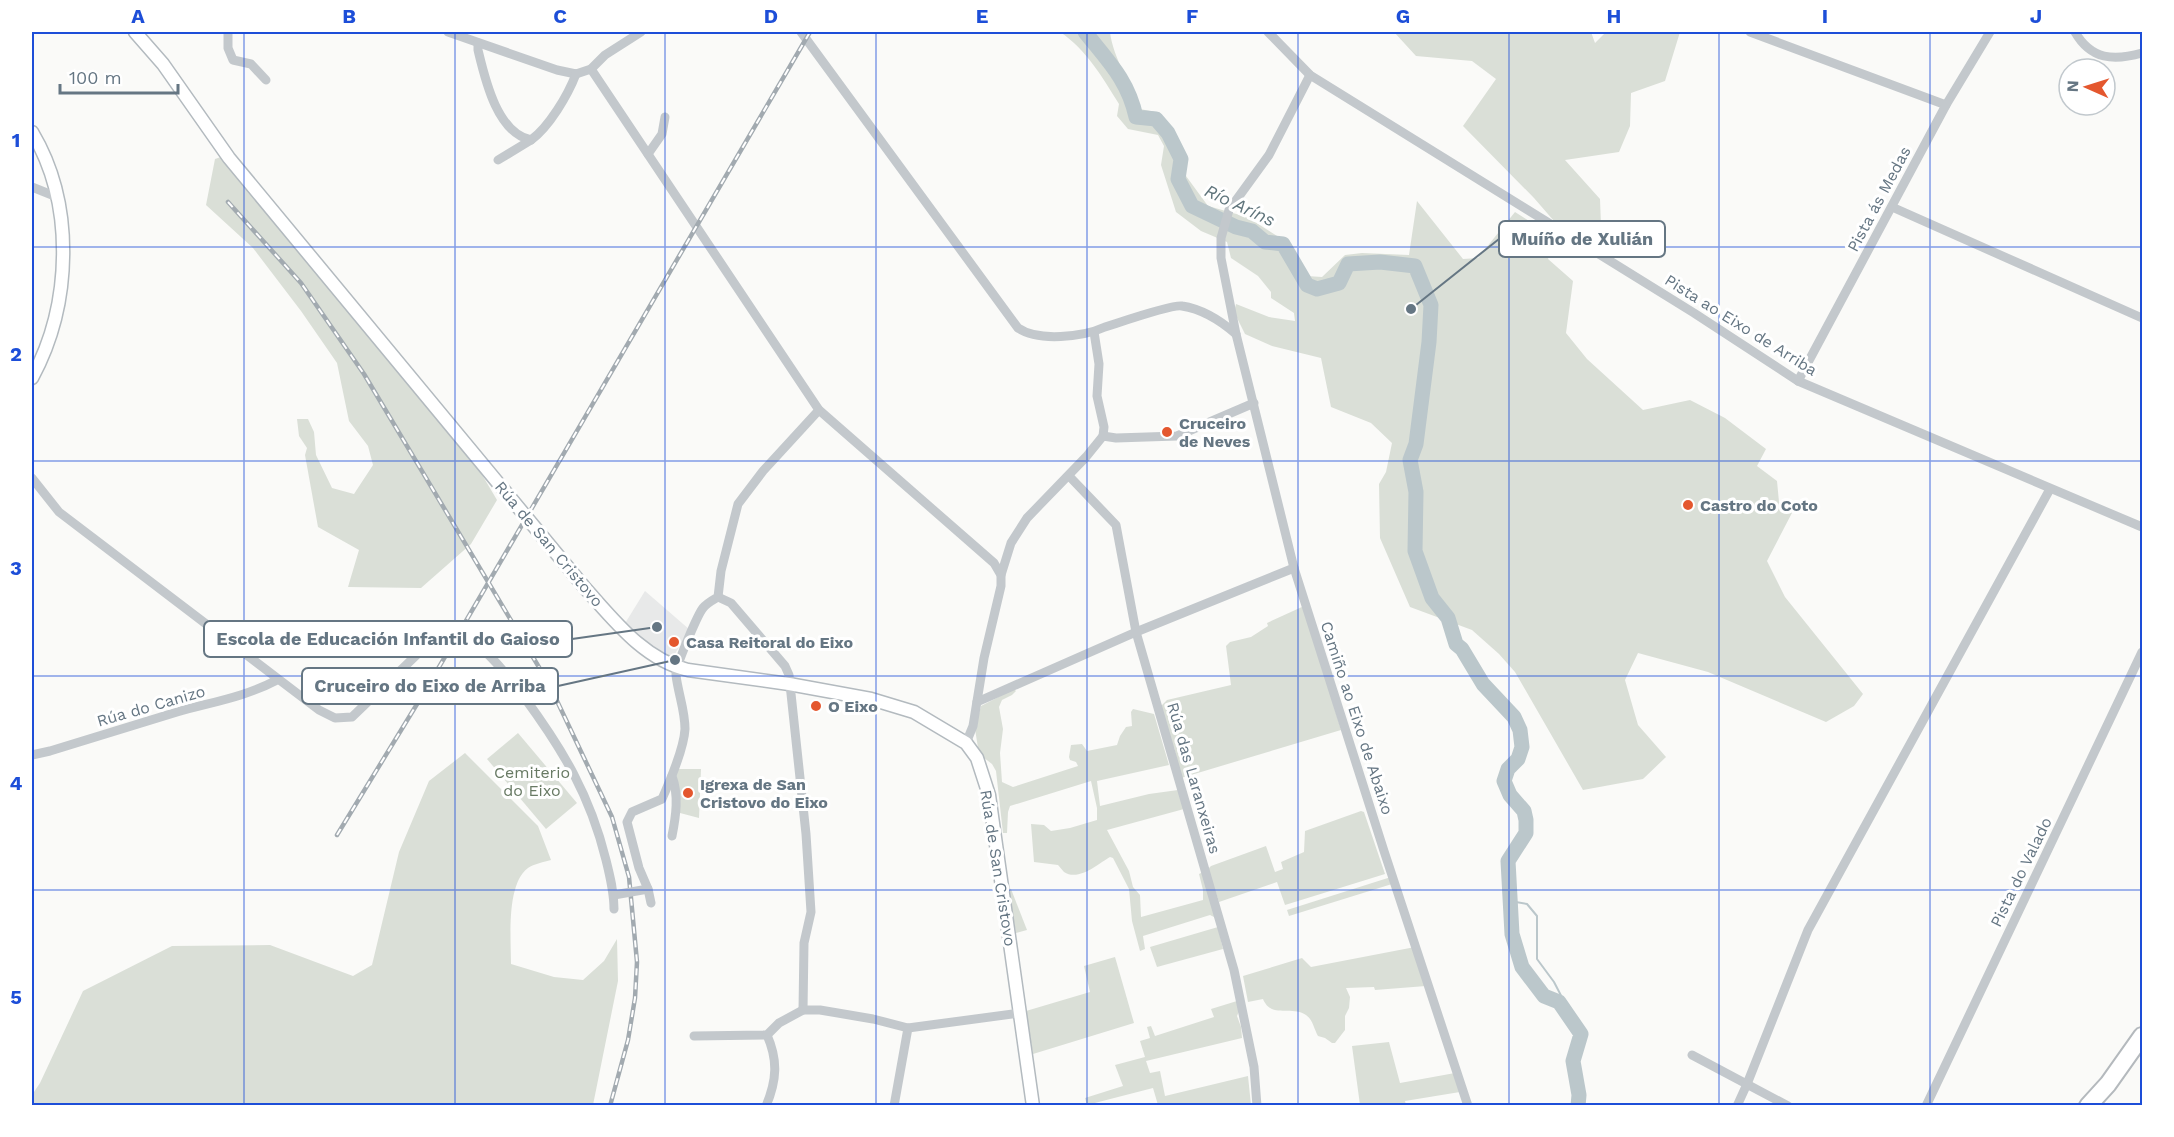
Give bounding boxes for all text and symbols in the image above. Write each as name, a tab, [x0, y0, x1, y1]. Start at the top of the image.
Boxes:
text: A	[131, 4, 145, 28]
text: B	[342, 4, 356, 28]
text: C	[553, 4, 567, 28]
text: D	[764, 4, 778, 28]
text: E	[976, 4, 988, 28]
text: F	[1186, 4, 1198, 28]
text: G	[1396, 4, 1410, 28]
text: H	[1607, 4, 1621, 28]
text: I	[1822, 4, 1828, 28]
text: J	[2030, 4, 2042, 28]
scale bar	[60, 57, 178, 95]
north arrow	[2057, 57, 2117, 117]
text: 100 m	[69, 67, 122, 88]
text: N	[2063, 80, 2082, 93]
text: 1	[12, 128, 20, 152]
street label: Pista ás Medas	[1843, 143, 1915, 255]
water label: Río Aríns	[1201, 180, 1279, 230]
callout: Muíño de Xulián	[1499, 221, 1665, 257]
text: Muíño de Xulián	[1511, 228, 1653, 249]
street label: Pista ao Eixo de Arriba	[1661, 270, 1821, 380]
text: 2	[10, 342, 22, 366]
place label: Cruceiro de Neves	[1179, 414, 1251, 451]
marker: Cruceiro de Neves	[1160, 425, 1174, 439]
street label: Rúa de San Cristovo	[491, 477, 607, 611]
place label: Castro do Coto	[1700, 496, 1818, 515]
marker: Castro do Coto	[1681, 498, 1695, 512]
text: 3	[10, 556, 22, 580]
street label: Camiño ao Eixo de Abaixo	[1317, 619, 1397, 817]
callout: Escola de Educación Infantil do Gaioso	[204, 621, 572, 657]
text: Escola de Educación Infantil do Gaioso	[216, 628, 560, 649]
place label: Casa Reitoral do Eixo	[686, 633, 853, 652]
marker: Casa Reitoral do Eixo	[667, 635, 681, 649]
callout: Cruceiro do Eixo de Arriba	[302, 668, 558, 704]
text: Cruceiro do Eixo de Arriba	[314, 675, 546, 696]
street label: Rúa do Canizo	[95, 681, 207, 731]
place label: O Eixo	[828, 697, 878, 716]
marker: O Eixo	[809, 699, 823, 713]
street label: Rúa das Laranxeiras	[1163, 700, 1225, 856]
park label: Cemiterio do Eixo	[494, 763, 570, 800]
text: 4	[10, 771, 23, 795]
place label: Igrexa de San Cristovo do Eixo	[700, 775, 828, 812]
marker: Igrexa de San Cristovo do Eixo	[681, 786, 695, 800]
street label: Rúa de San Cristovo	[976, 788, 1020, 948]
street label: Pista do Valado	[1986, 814, 2056, 930]
text: 5	[10, 985, 22, 1009]

